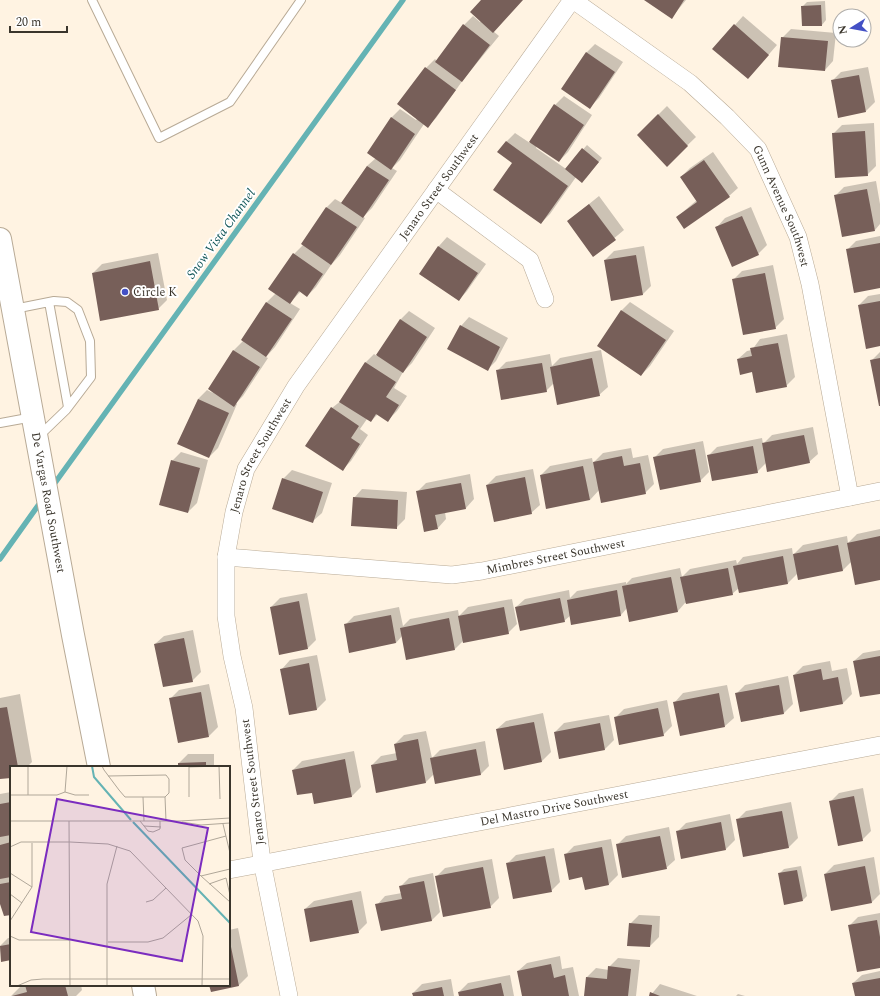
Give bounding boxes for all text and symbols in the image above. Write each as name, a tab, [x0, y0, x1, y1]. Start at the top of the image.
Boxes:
scale bar	[10, 8, 67, 34]
north arrow	[832, 8, 872, 48]
text: 20 m	[16, 13, 41, 32]
text: N	[833, 24, 852, 36]
street label: Jenaro Street Southwest	[394, 129, 483, 244]
street label: Gunn Avenue Southwest	[748, 142, 815, 269]
water label: Snow Vista Channel	[182, 184, 261, 283]
place label: Circle K	[133, 283, 177, 302]
marker: Circle K	[120, 287, 130, 297]
street label: Jenaro Street Southwest	[225, 394, 296, 515]
street label: De Vargas Road Southwest	[26, 431, 71, 575]
street label: Mimbres Street Southwest	[485, 533, 626, 579]
street label: Jenaro Street Southwest	[236, 718, 270, 846]
inset map	[10, 766, 230, 986]
street label: Del Mastro Drive Southwest	[478, 784, 630, 831]

